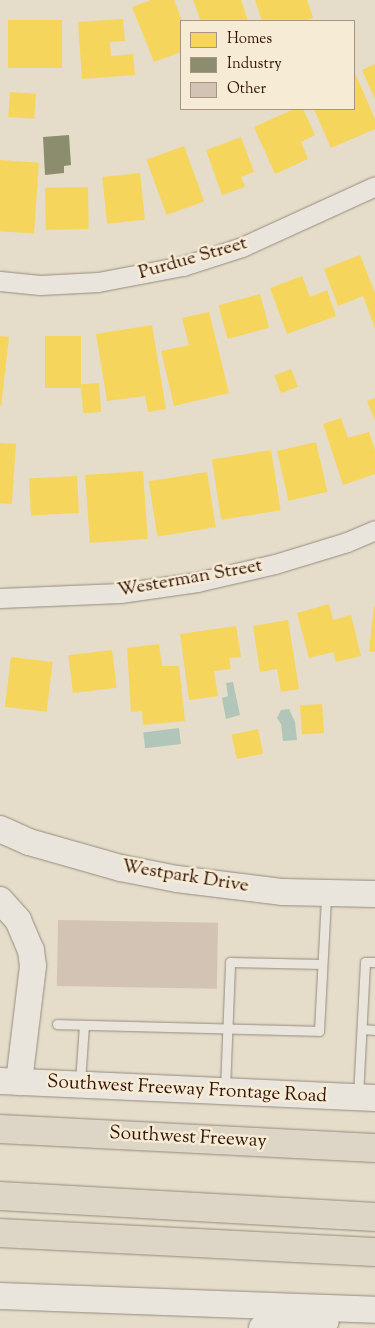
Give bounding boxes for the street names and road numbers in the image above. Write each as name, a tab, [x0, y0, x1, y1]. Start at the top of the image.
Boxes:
street label: Purdue Street	[136, 233, 250, 285]
street label: Westerman Street	[116, 555, 264, 603]
street label: Westpark Drive	[120, 856, 250, 898]
street label: Southwest Freeway Frontage Road	[46, 1071, 328, 1109]
street label: Southwest Freeway	[109, 1122, 267, 1154]

